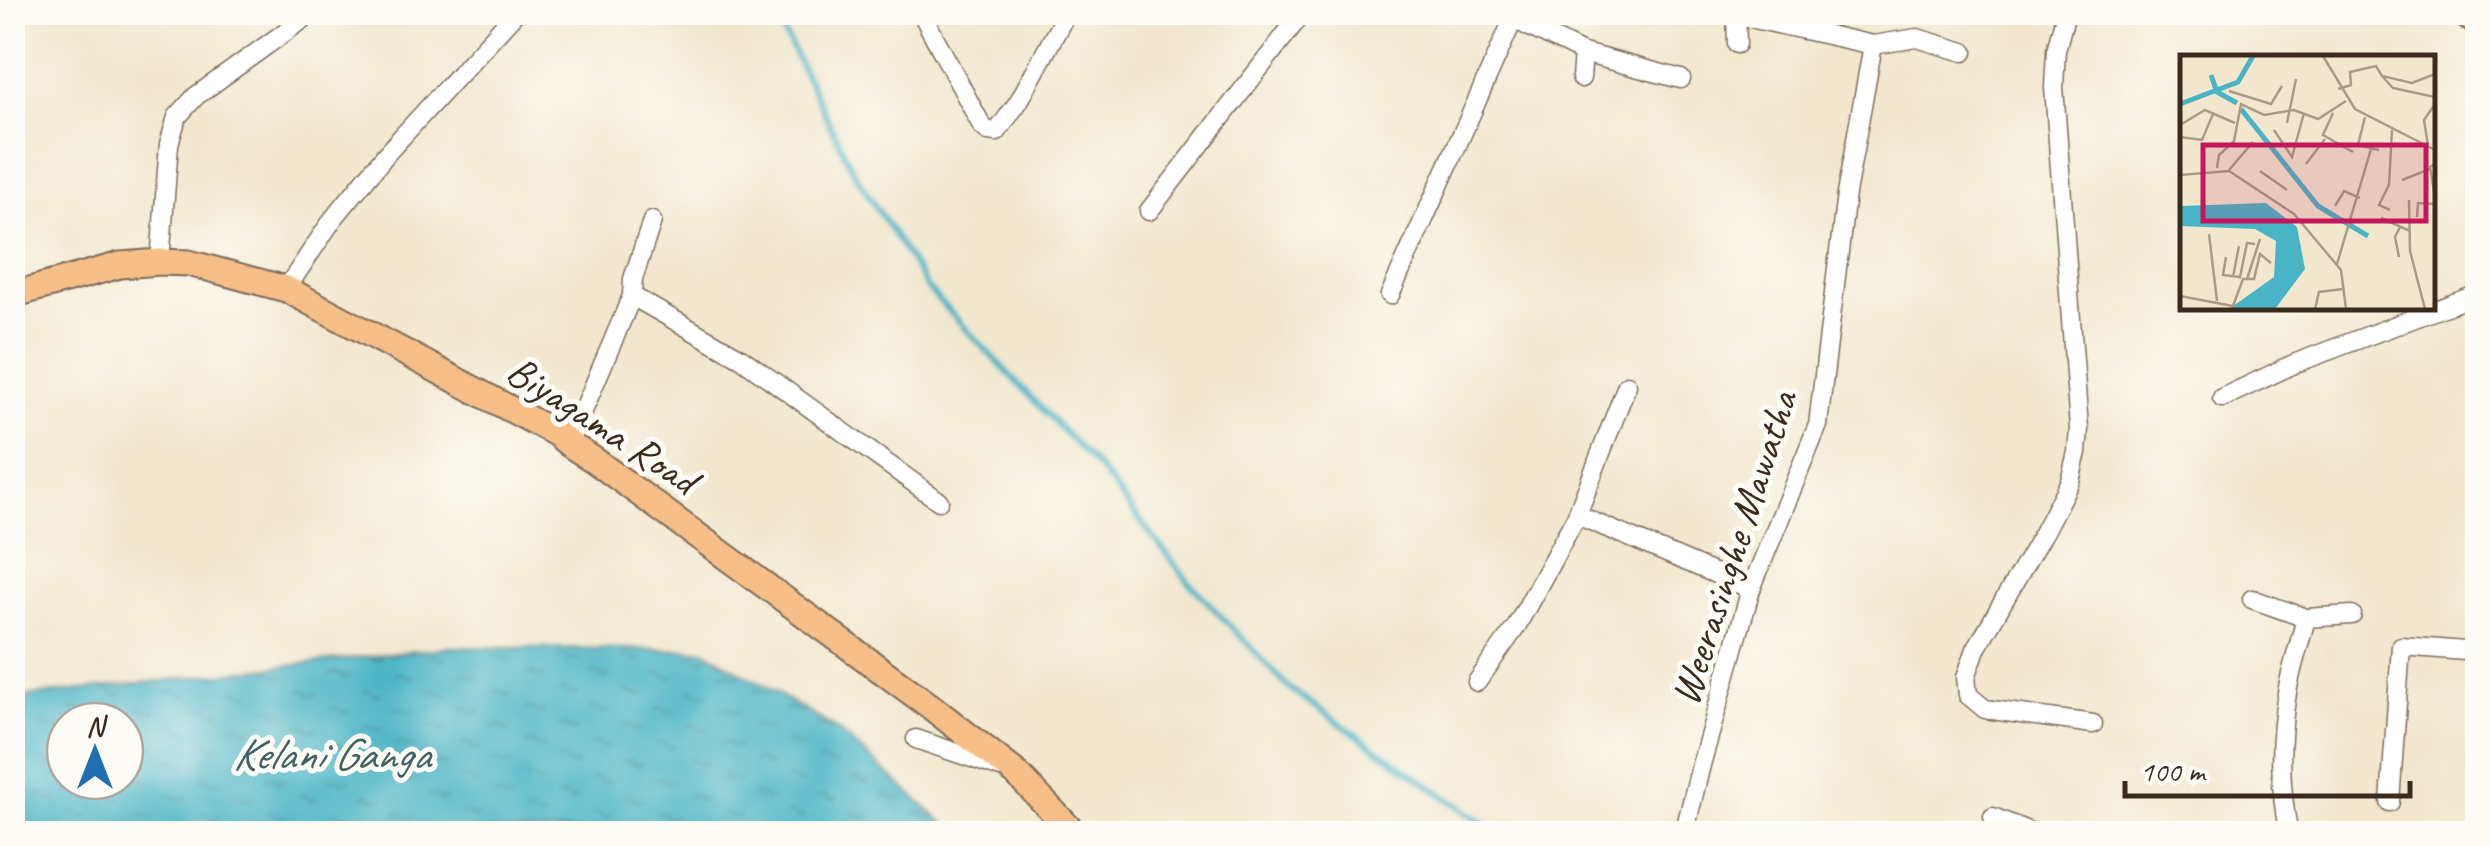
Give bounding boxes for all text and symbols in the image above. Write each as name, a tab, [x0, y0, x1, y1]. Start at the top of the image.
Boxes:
inset map	[2180, 55, 2435, 310]
street label: Biyagama Road	[497, 344, 713, 510]
street label: Weerasinghe Mawatha	[1658, 382, 1811, 711]
north arrow	[45, 701, 145, 801]
text: N	[86, 709, 108, 744]
water label: Kelani Ganga	[233, 726, 433, 783]
scale bar	[2125, 736, 2410, 798]
text: 100 m	[2140, 752, 2207, 790]

